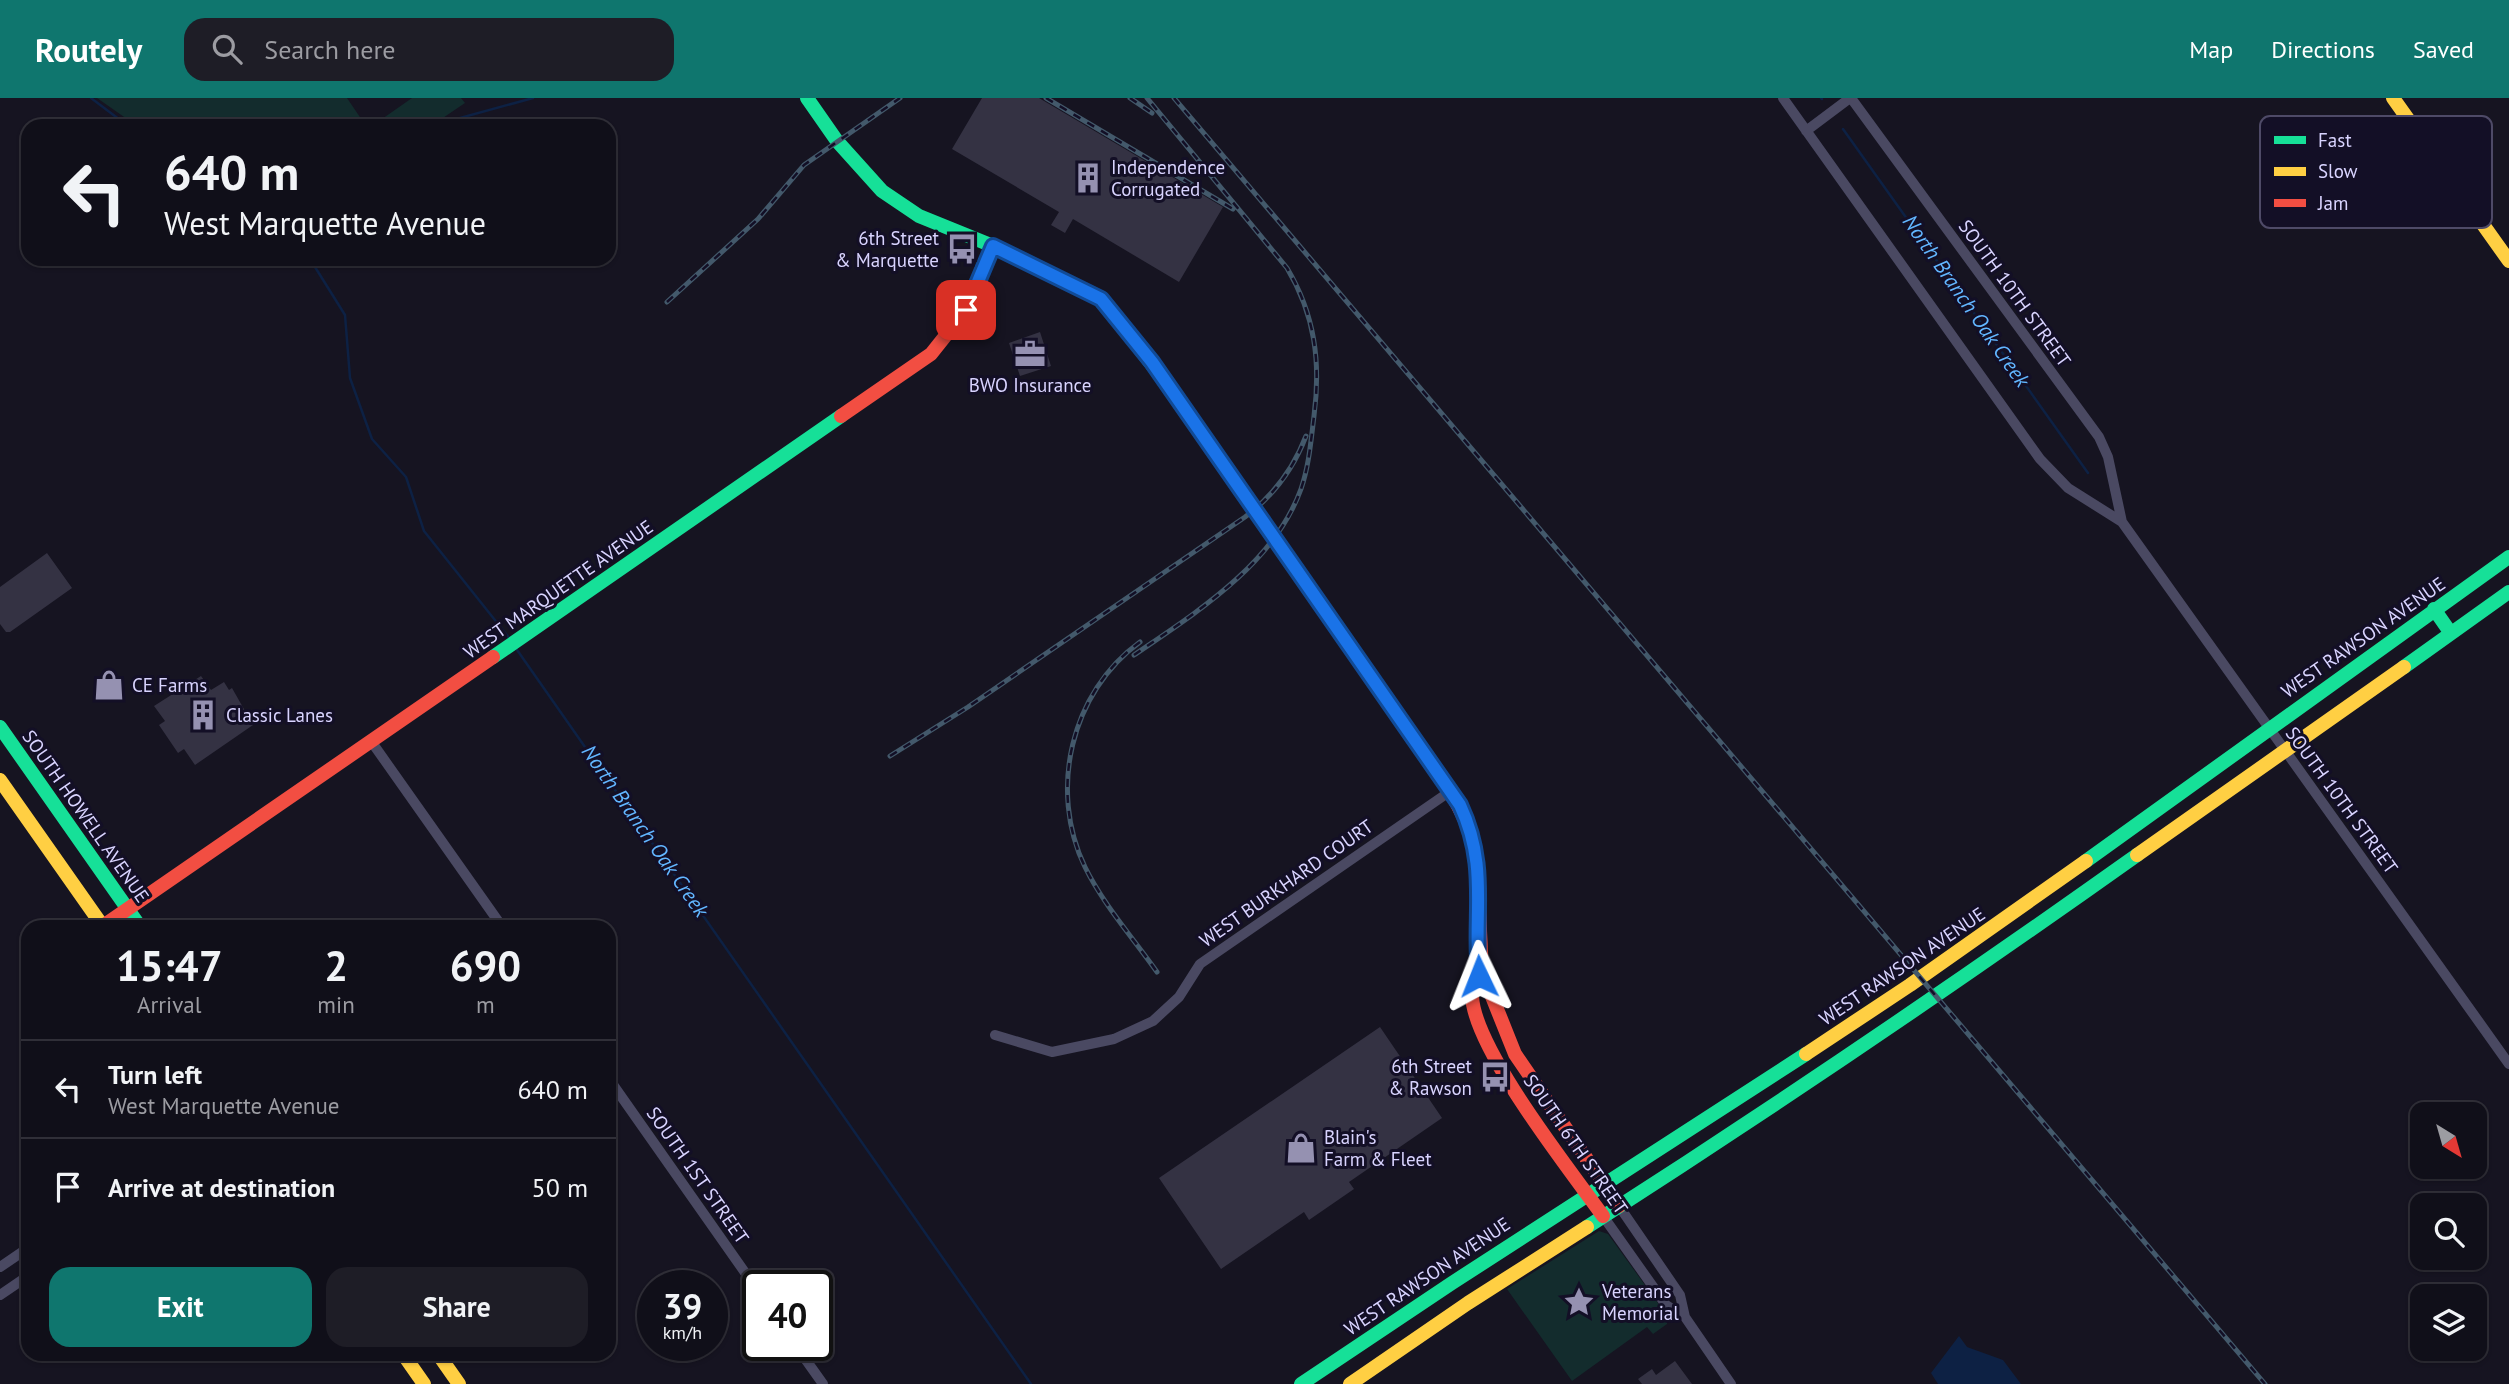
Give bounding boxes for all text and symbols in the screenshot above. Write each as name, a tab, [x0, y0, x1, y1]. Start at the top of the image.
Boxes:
search box	[184, 18, 674, 81]
text: Routely	[35, 28, 142, 71]
icon: search	[208, 30, 246, 68]
text: Search here	[264, 33, 395, 66]
text: Map	[2189, 34, 2233, 65]
text: Directions	[2271, 34, 2375, 65]
text: Saved	[2413, 34, 2474, 65]
legend	[2260, 116, 2492, 228]
text: Fast	[2318, 128, 2352, 152]
text: 640 m	[164, 140, 299, 204]
icon: left	[49, 147, 140, 238]
place label: Independence Corrugated	[1111, 155, 1225, 201]
text: Slow	[2318, 159, 2358, 183]
building icon: Independence Corrugated	[1071, 161, 1105, 195]
text: Jam	[2317, 191, 2348, 215]
text: West Marquette Avenue	[164, 202, 486, 244]
water label: North Branch Oak Creek	[1897, 209, 2037, 393]
street label: SOUTH 10TH STREET	[1954, 215, 2077, 372]
place label: 6th Street & Marquette	[835, 226, 940, 272]
bus stop icon: 6th Street & Marquette	[945, 232, 979, 266]
pin	[936, 280, 996, 340]
icon: arrive	[947, 291, 985, 329]
office icon: BWO Insurance	[1013, 337, 1047, 371]
place label: BWO Insurance	[969, 373, 1091, 397]
street label: WEST MARQUETTE AVENUE	[459, 514, 657, 664]
street label: WEST RAWSON AVENUE	[2276, 571, 2450, 703]
shop icon: CE Farms	[92, 668, 126, 702]
place label: CE Farms	[132, 673, 207, 697]
building icon: Classic Lanes	[186, 698, 220, 732]
place label: Classic Lanes	[226, 703, 333, 727]
street label: SOUTH 10TH STREET	[2281, 722, 2404, 879]
street label: SOUTH HOWELL AVENUE	[17, 725, 155, 907]
water label: North Branch Oak Creek	[576, 739, 716, 923]
street label: WEST BURKHARD COURT	[1195, 814, 1378, 952]
street label: WEST RAWSON AVENUE	[1814, 902, 1990, 1030]
text: 15:47	[116, 938, 222, 993]
text: 2	[324, 938, 348, 993]
text: 690	[450, 938, 521, 993]
position arrow	[1442, 939, 1516, 1013]
text: Arrival	[137, 990, 201, 1019]
text: min	[317, 990, 355, 1019]
text: m	[476, 990, 495, 1019]
place label: 6th Street & Rawson	[1388, 1054, 1473, 1100]
text: Turn left	[108, 1058, 202, 1091]
bus stop icon: 6th Street & Rawson	[1478, 1060, 1512, 1094]
street label: SOUTH 6TH STREET	[1519, 1069, 1634, 1219]
icon: left	[49, 1070, 87, 1108]
text: 640 m	[517, 1073, 588, 1106]
text: West Marquette Avenue	[108, 1091, 340, 1120]
street label: SOUTH 1ST STREET	[642, 1102, 755, 1249]
north arrow	[2410, 1102, 2487, 1180]
map controls	[2410, 1102, 2487, 1361]
place label: Blain's Farm & Fleet	[1324, 1125, 1432, 1171]
shop icon: Blain's Farm & Fleet	[1284, 1131, 1318, 1165]
icon: arrive	[49, 1168, 87, 1206]
text: Arrive at destination	[108, 1171, 335, 1204]
text: 50 m	[532, 1171, 588, 1204]
button: search	[2410, 1193, 2487, 1270]
street label: WEST RAWSON AVENUE	[1339, 1212, 1515, 1340]
button: Exit	[49, 1267, 312, 1347]
button: Share	[326, 1267, 588, 1347]
speed limit sign: 40	[742, 1270, 833, 1361]
place label: Veterans Memorial	[1601, 1279, 1679, 1325]
text: 39	[663, 1283, 702, 1329]
button: layers	[2410, 1284, 2487, 1361]
place icon: Veterans Memorial	[1562, 1285, 1596, 1319]
text: km/h	[663, 1321, 702, 1344]

